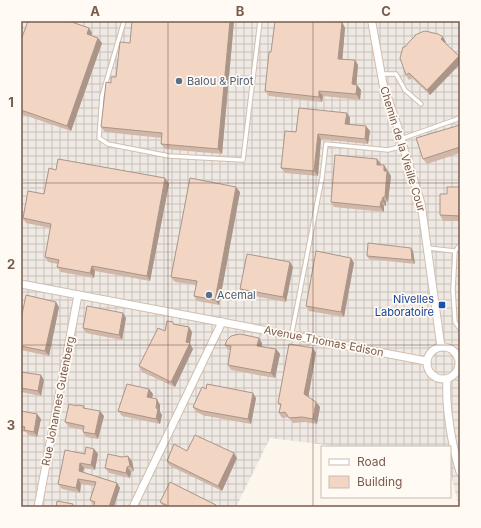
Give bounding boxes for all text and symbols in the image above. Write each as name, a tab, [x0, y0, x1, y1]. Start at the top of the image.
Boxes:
text: A	[90, 3, 100, 19]
text: B	[236, 3, 245, 19]
text: C	[381, 3, 391, 19]
place label: Balou & Pirot	[187, 74, 254, 88]
marker: Balou & Pirot	[174, 76, 184, 86]
street label: Chemin de la Vieille Cour	[377, 85, 429, 213]
text: 1	[8, 94, 14, 110]
text: 2	[7, 256, 15, 272]
place label: Acemal	[217, 288, 256, 302]
marker: Acemal	[204, 290, 214, 300]
place label: Nivelles Laboratoire	[375, 292, 434, 319]
marker: Nivelles Laboratoire	[437, 300, 447, 310]
street label: Avenue Thomas Edison	[263, 323, 385, 359]
street label: Rue Johannes Gutenberg	[39, 335, 77, 467]
text: 3	[7, 417, 15, 433]
legend	[321, 446, 451, 498]
text: Road	[357, 454, 386, 469]
text: Building	[357, 474, 402, 489]

